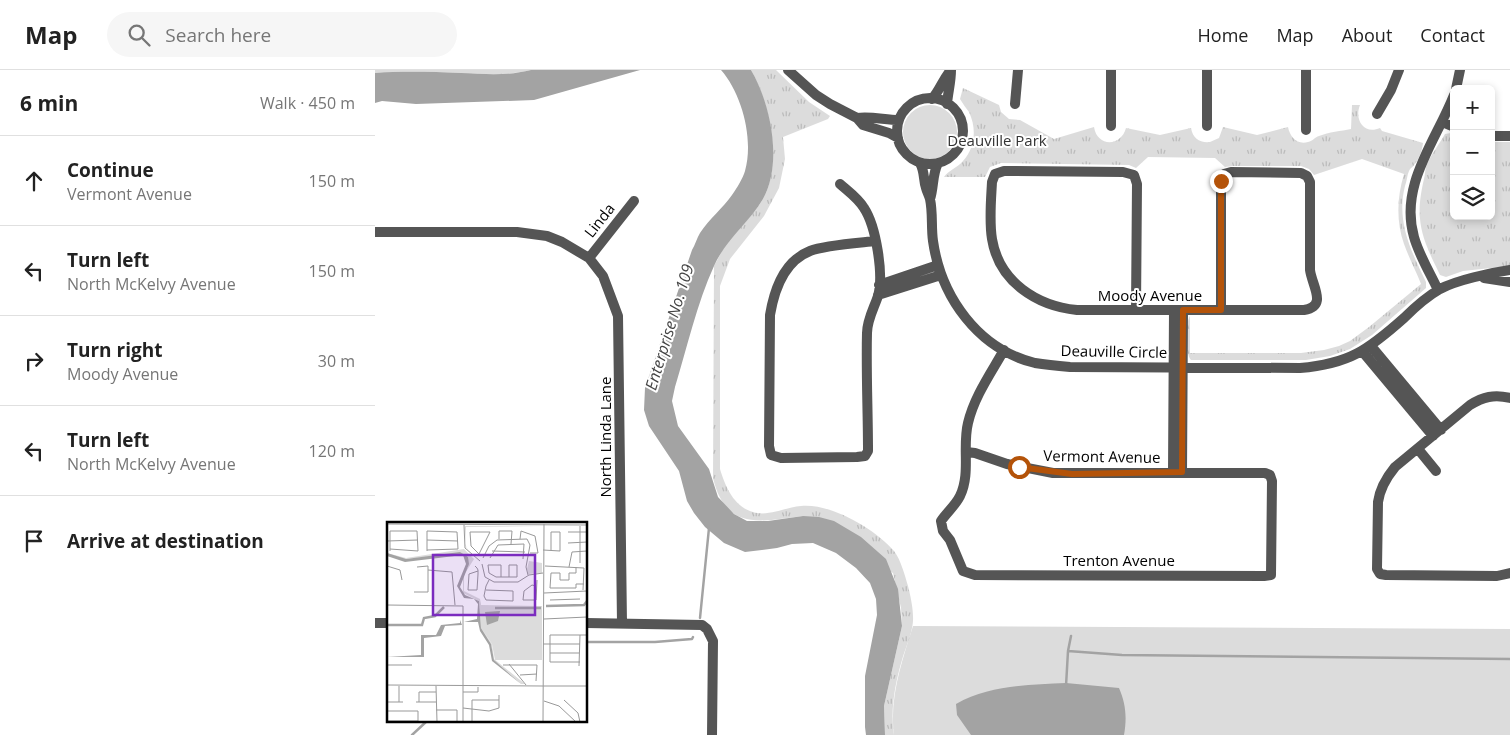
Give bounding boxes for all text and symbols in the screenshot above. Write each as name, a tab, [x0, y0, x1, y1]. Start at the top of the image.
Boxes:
search box	[107, 12, 457, 57]
text: Map	[25, 18, 77, 51]
icon: search	[125, 21, 153, 49]
text: Search here	[165, 22, 271, 48]
text: Home	[1198, 23, 1248, 47]
text: Map	[1276, 23, 1314, 47]
text: About	[1342, 23, 1392, 47]
text: Contact	[1420, 23, 1485, 47]
map controls	[1450, 85, 1495, 220]
button: +	[1450, 85, 1495, 130]
text: 6 min	[20, 89, 78, 117]
text: Walk · 450 m	[260, 92, 355, 114]
park label: Deauville Park	[947, 130, 1047, 150]
button: −	[1450, 130, 1495, 175]
text: Continue	[67, 157, 154, 183]
icon: ahead	[20, 167, 48, 195]
text: 150 m	[309, 170, 355, 192]
route end	[1210, 170, 1233, 193]
button: layers	[1450, 175, 1495, 220]
text: Vermont Avenue	[67, 183, 192, 205]
street label: Linda	[579, 199, 619, 241]
text: Turn left	[67, 247, 149, 273]
icon: left	[20, 257, 48, 285]
text: 150 m	[309, 260, 355, 282]
water label: Enterprise No. 109	[639, 261, 699, 393]
text: North McKelvy Avenue	[67, 273, 236, 295]
street label: Moody Avenue	[1098, 285, 1202, 305]
text: Turn right	[67, 337, 162, 363]
street label: Deauville Circle	[1060, 340, 1168, 362]
icon: right	[20, 347, 48, 375]
text: 30 m	[318, 350, 355, 372]
text: Moody Avenue	[67, 363, 178, 385]
street label: North Linda Lane	[595, 377, 615, 497]
text: Turn left	[67, 427, 149, 453]
icon: left	[20, 437, 48, 465]
text: 120 m	[309, 440, 355, 462]
street label: Vermont Avenue	[1043, 445, 1161, 467]
text: North McKelvy Avenue	[67, 453, 236, 475]
route start	[1008, 456, 1031, 479]
inset map	[387, 522, 587, 722]
icon: arrive	[20, 527, 48, 555]
text: Arrive at destination	[67, 528, 264, 554]
street label: Trenton Avenue	[1063, 550, 1175, 570]

